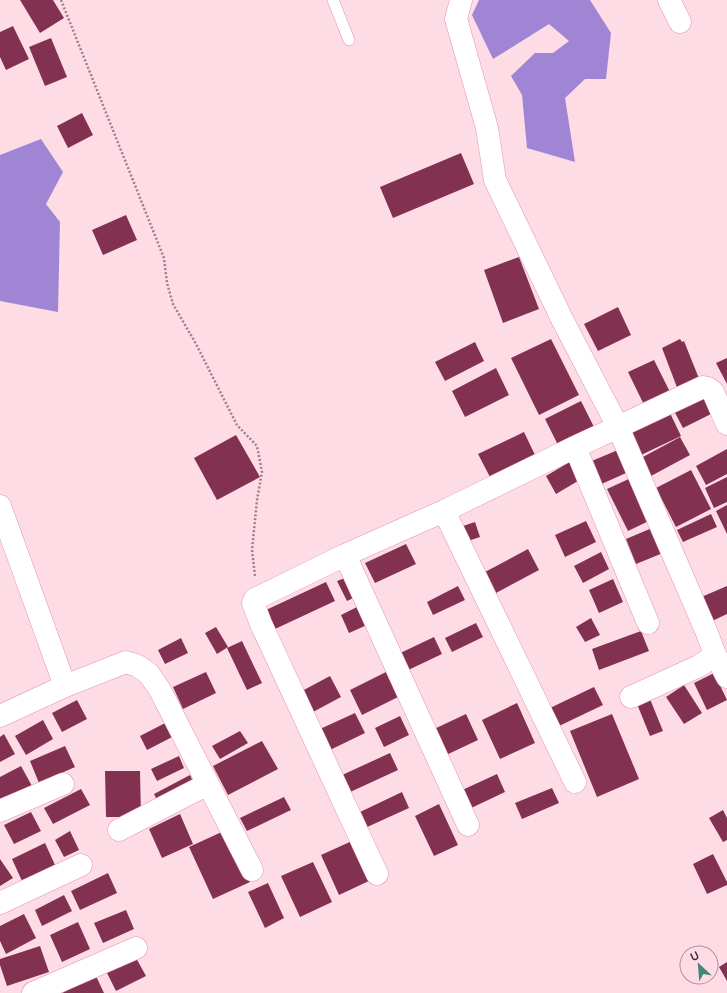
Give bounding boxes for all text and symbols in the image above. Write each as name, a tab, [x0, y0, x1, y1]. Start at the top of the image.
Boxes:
north arrow	[679, 945, 719, 985]
text: U	[688, 948, 701, 963]

